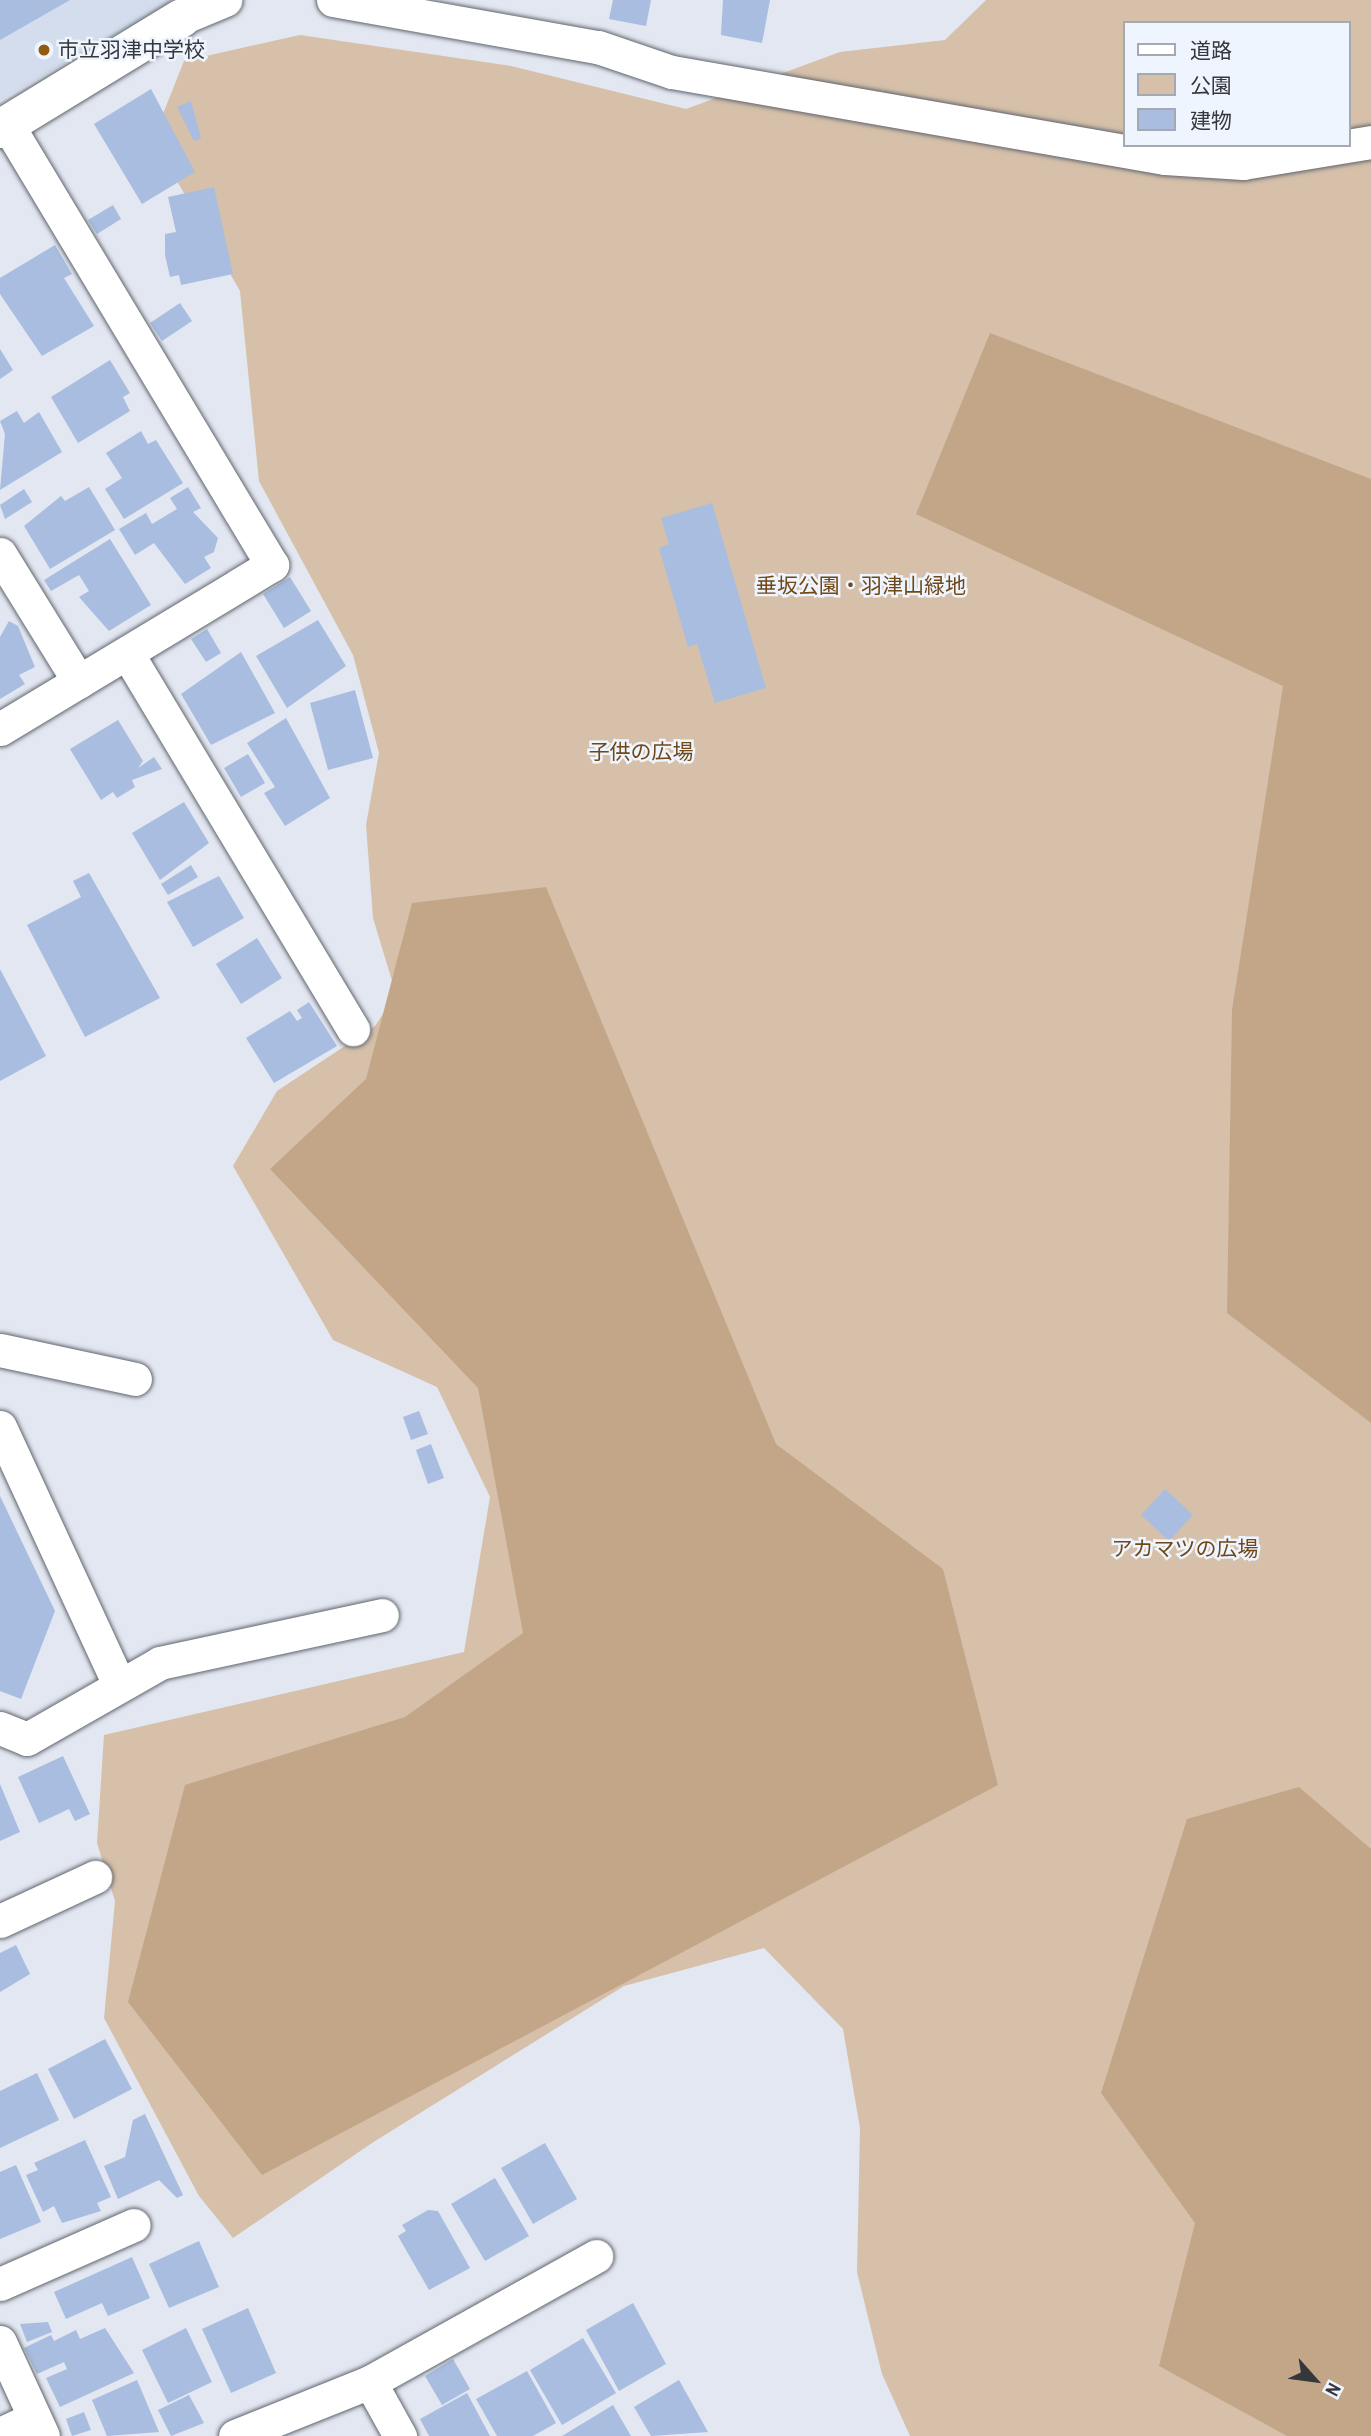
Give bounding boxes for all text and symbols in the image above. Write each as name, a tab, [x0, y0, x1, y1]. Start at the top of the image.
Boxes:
legend	[1122, 21, 1350, 147]
text: 道路	[1190, 36, 1232, 65]
place label: 市立羽津中学校	[58, 37, 205, 63]
marker: 市立羽津中学校	[36, 42, 52, 58]
text: 公園	[1190, 71, 1232, 100]
text: 建物	[1190, 106, 1232, 135]
park label: 垂坂公園・羽津山緑地	[756, 573, 966, 599]
park label: 子供の広場	[589, 739, 693, 765]
park label: アカマツの広場	[1112, 1536, 1258, 1562]
north arrow	[1280, 2345, 1350, 2415]
text: N	[1319, 2379, 1348, 2401]

